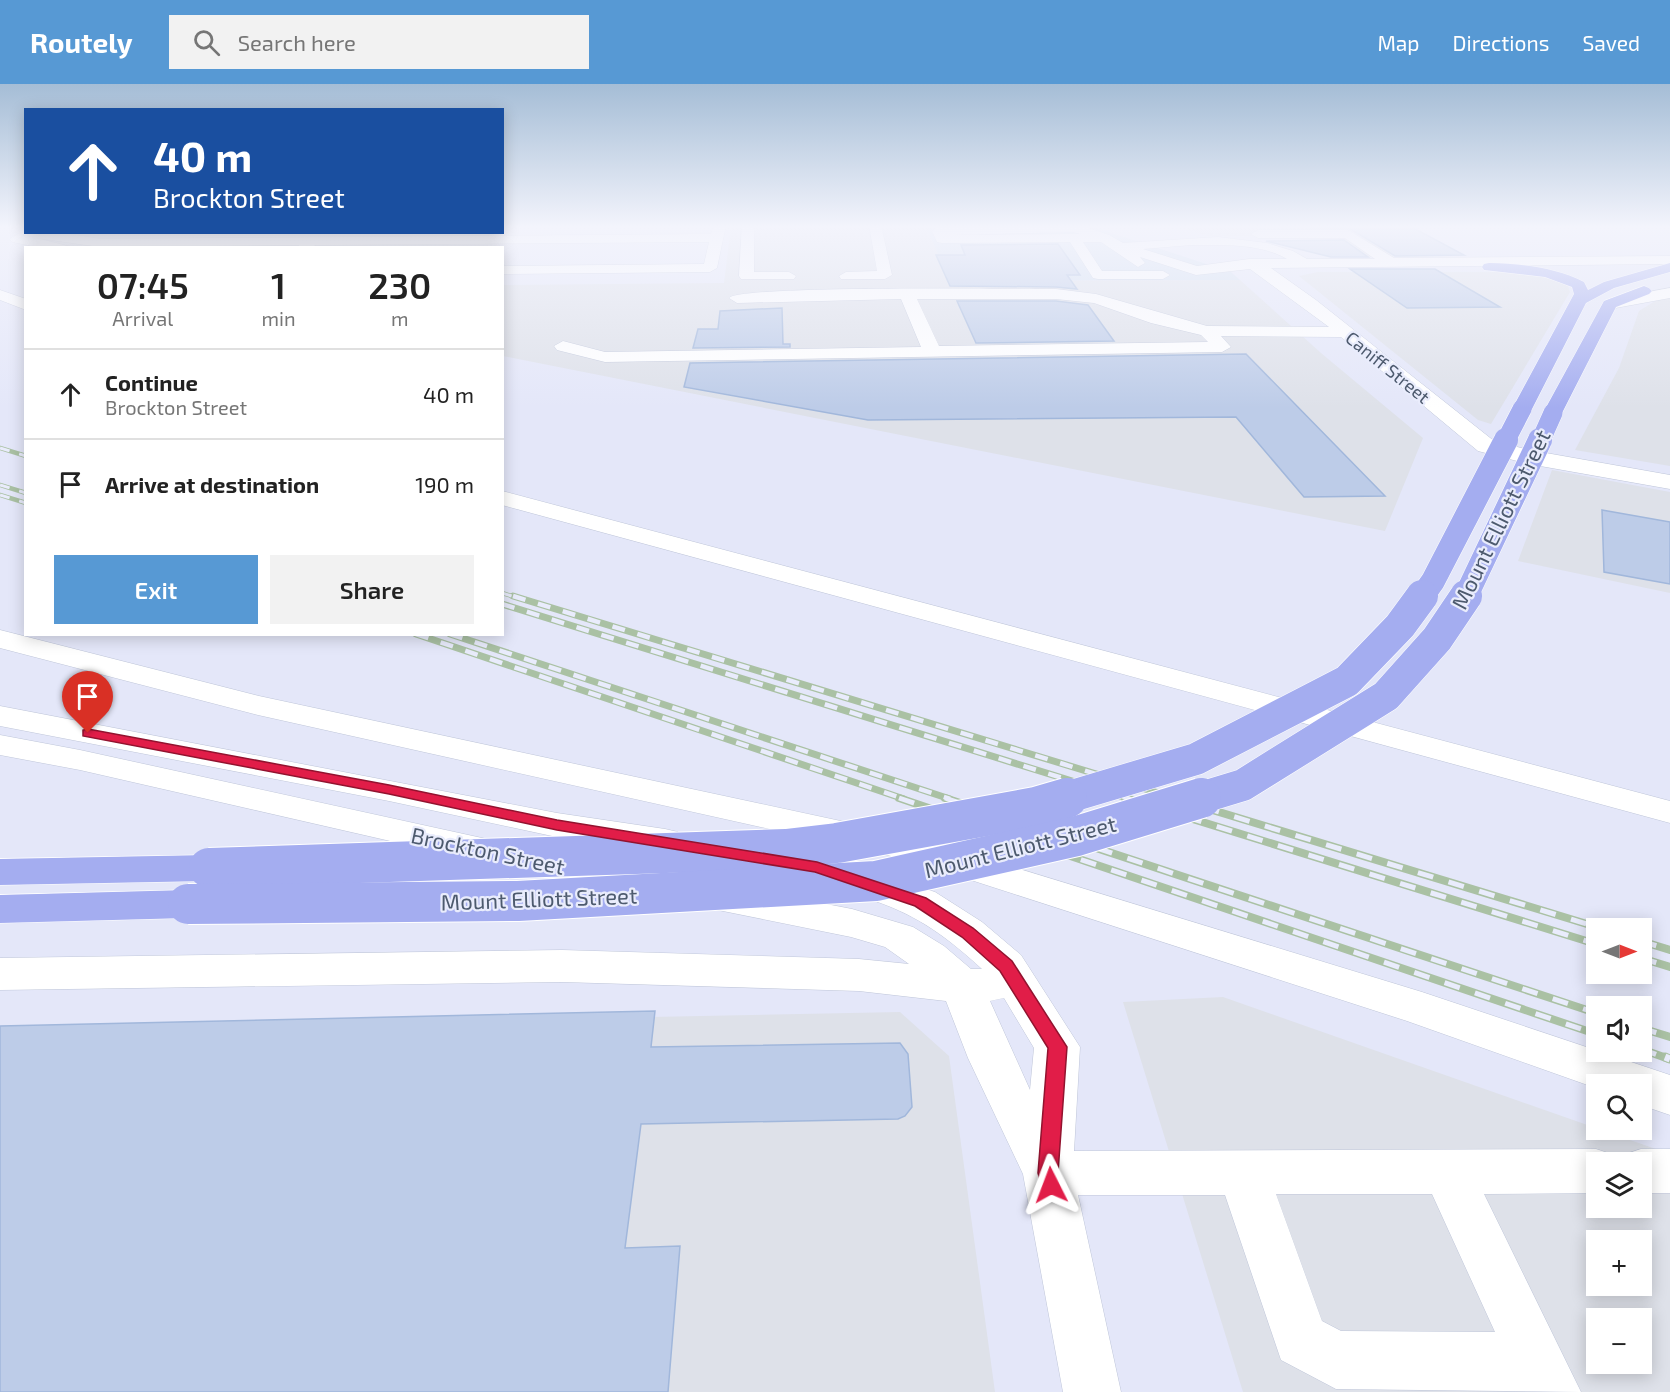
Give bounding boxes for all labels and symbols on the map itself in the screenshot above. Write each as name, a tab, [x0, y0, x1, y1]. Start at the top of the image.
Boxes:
street label: Caniff Street	[1341, 326, 1435, 408]
street label: Mount Elliott Street	[1445, 425, 1555, 613]
pin	[62, 671, 113, 733]
street label: Mount Elliott Street	[922, 810, 1118, 882]
street label: Brockton Street	[409, 821, 567, 879]
street label: Mount Elliott Street	[440, 882, 638, 914]
north arrow	[1586, 918, 1652, 984]
position arrow	[1019, 1153, 1083, 1217]

